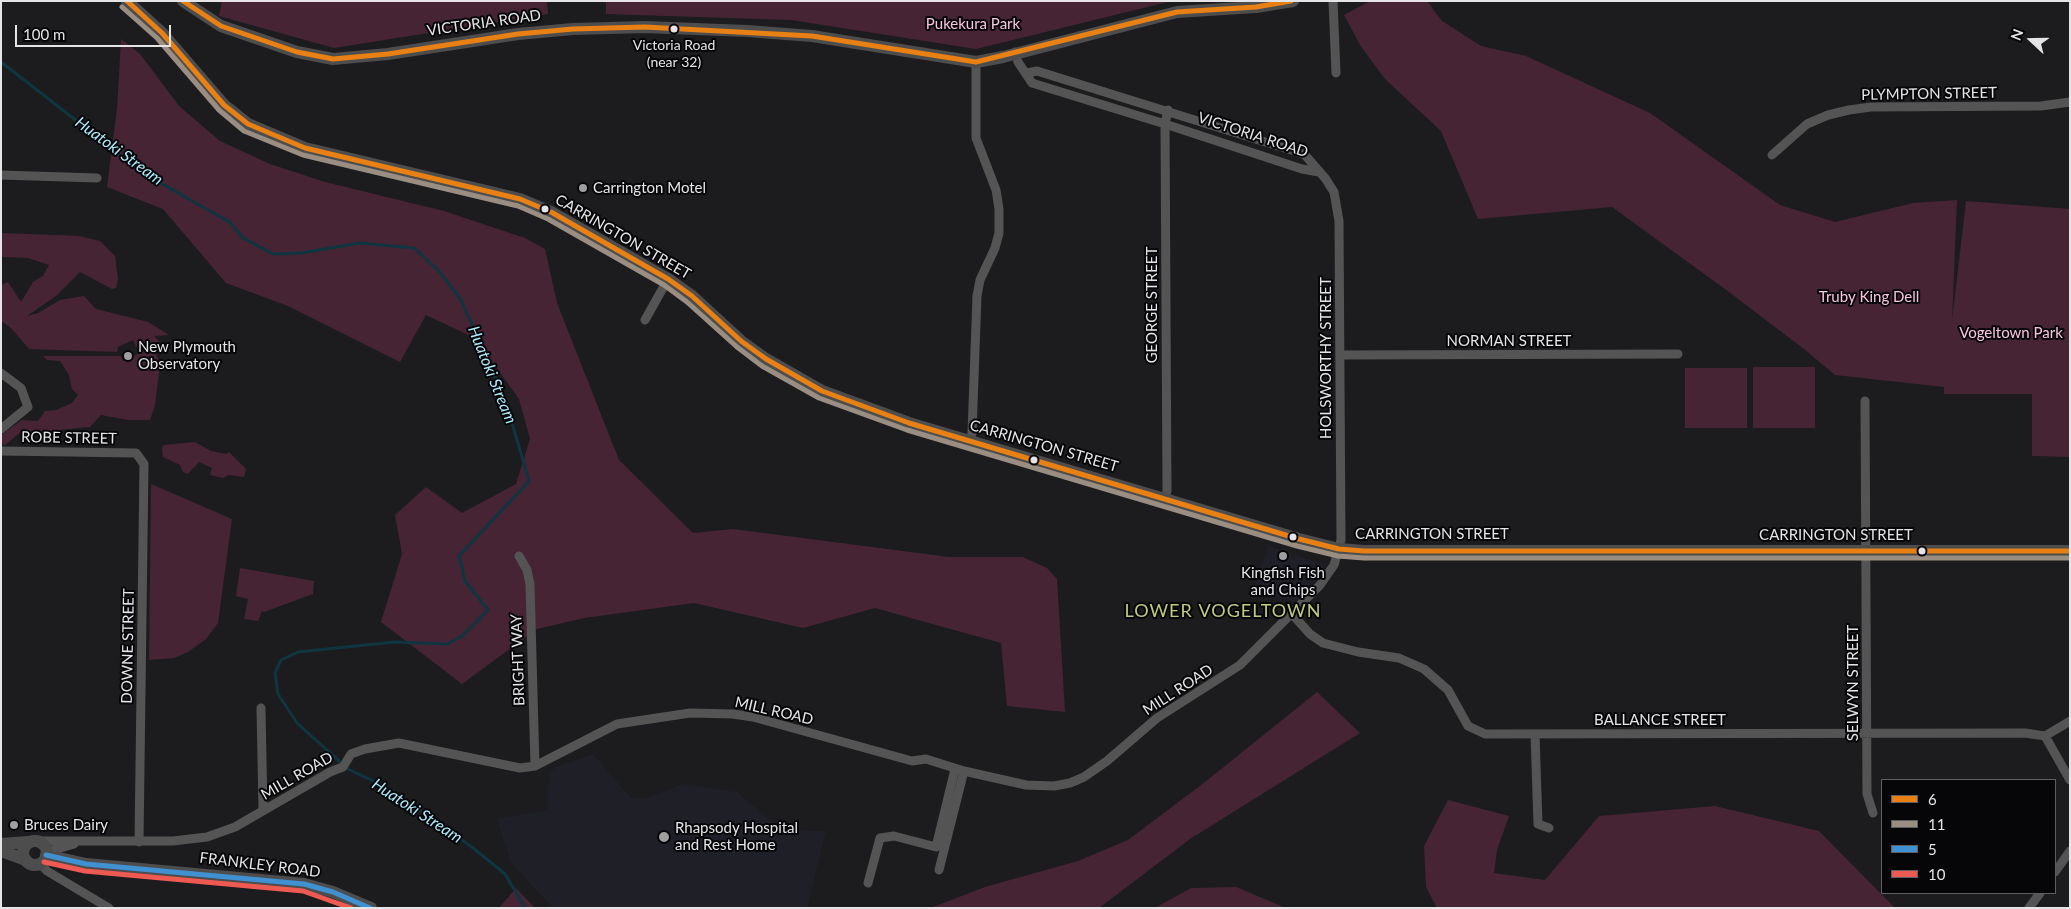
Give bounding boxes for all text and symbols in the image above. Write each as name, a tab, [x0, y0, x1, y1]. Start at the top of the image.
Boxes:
street label: VICTORIA ROAD	[426, 6, 542, 40]
scale bar	[18, 15, 174, 47]
park label: Pukekura Park	[926, 15, 1020, 33]
north arrow	[2006, 15, 2056, 65]
marker: Victoria Road (near 32)	[669, 24, 679, 34]
text: 100 m	[23, 25, 65, 43]
text: N	[2007, 26, 2026, 43]
place label: Victoria Road (near 32)	[633, 37, 715, 70]
street label: PLYMPTON STREET	[1861, 84, 1997, 104]
street label: VICTORIA ROAD	[1196, 109, 1310, 161]
water label: Huatoki Stream	[71, 113, 167, 189]
place label: Carrington Motel	[593, 179, 706, 197]
marker: Carrington Motel	[577, 182, 589, 194]
street label: CARRINGTON STREET	[552, 191, 694, 283]
unlabelled marker	[540, 204, 550, 214]
street label: GEORGE STREET	[1143, 247, 1161, 363]
street label: HOLSWORTHY STREET	[1317, 277, 1335, 439]
park label: Truby King Dell	[1819, 288, 1919, 306]
water label: Huatoki Stream	[464, 323, 520, 427]
park label: Vogeltown Park	[1959, 324, 2063, 342]
street label: NORMAN STREET	[1447, 332, 1571, 350]
place label: New Plymouth Observatory	[138, 338, 236, 373]
marker: New Plymouth Observatory	[122, 350, 134, 362]
street label: CARRINGTON STREET	[968, 416, 1120, 476]
street label: ROBE STREET	[21, 428, 117, 448]
unlabelled marker	[1029, 455, 1039, 465]
street label: CARRINGTON STREET	[1355, 525, 1509, 543]
street label: CARRINGTON STREET	[1759, 526, 1913, 544]
unlabelled marker	[1288, 532, 1298, 542]
unlabelled marker	[1917, 546, 1927, 556]
marker: Kingfish Fish and Chips	[1277, 550, 1289, 562]
place label: Kingfish Fish and Chips	[1241, 564, 1325, 599]
street label: DOWNE STREET	[118, 588, 138, 704]
district label: LOWER VOGELTOWN	[1123, 600, 1323, 622]
street label: BRIGHT WAY	[507, 614, 529, 706]
street label: SELWYN STREET	[1844, 625, 1862, 741]
street label: MILL ROAD	[1140, 661, 1216, 719]
street label: MILL ROAD	[733, 693, 815, 729]
street label: BALLANCE STREET	[1594, 711, 1726, 729]
street label: MILL ROAD	[258, 748, 336, 804]
water label: Huatoki Stream	[368, 775, 466, 847]
legend	[1881, 779, 2056, 894]
text: 6	[1928, 790, 1937, 808]
text: 11	[1928, 815, 1945, 833]
place label: Bruces Dairy	[24, 816, 108, 834]
marker: Bruces Dairy	[8, 819, 20, 831]
place label: Rhapsody Hospital and Rest Home	[675, 819, 798, 854]
marker: Rhapsody Hospital and Rest Home	[657, 830, 671, 844]
text: 5	[1928, 840, 1937, 858]
street label: FRANKLEY ROAD	[199, 849, 321, 881]
text: 10	[1928, 865, 1945, 883]

